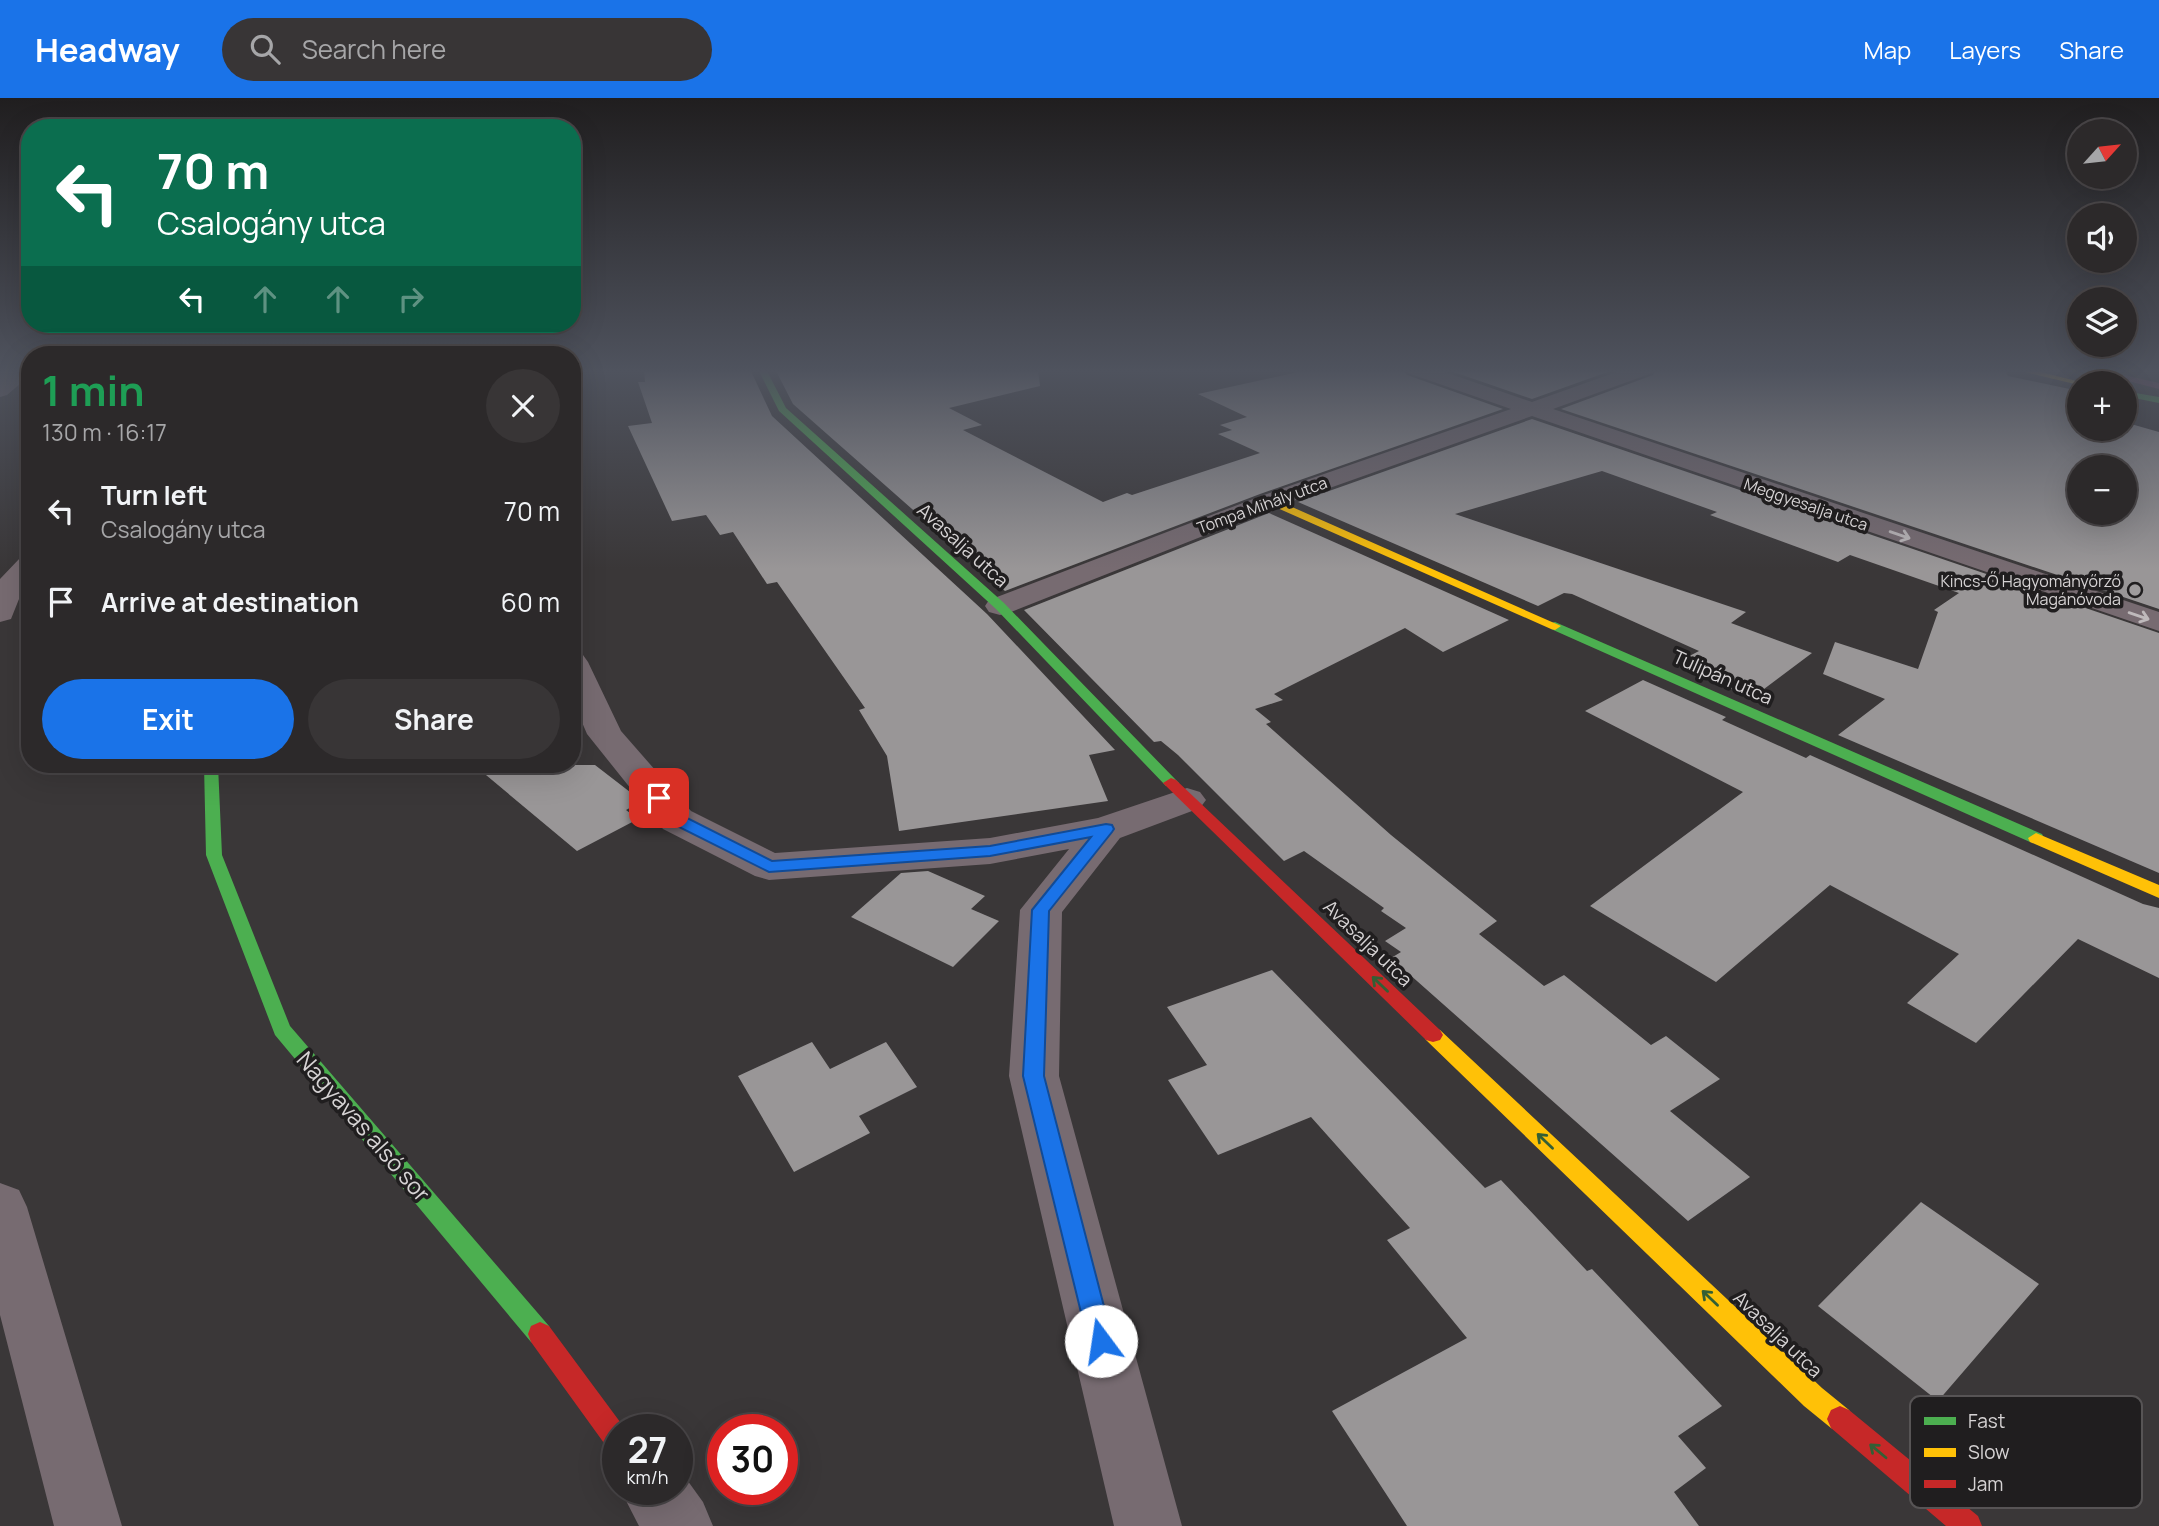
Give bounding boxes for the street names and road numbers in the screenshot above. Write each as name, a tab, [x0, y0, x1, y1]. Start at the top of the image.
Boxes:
street label: Tompa Mihály utca	[1194, 471, 1330, 539]
street label: Meggyesalja utca	[1741, 472, 1871, 536]
street label: Avasalja utca	[912, 497, 1014, 593]
street label: Tulipán utca	[1669, 643, 1777, 711]
street label: Avasalja utca	[1318, 894, 1418, 992]
street label: Nagyavas alsó sor	[290, 1044, 438, 1208]
street label: Avasalja utca	[1728, 1285, 1828, 1383]

